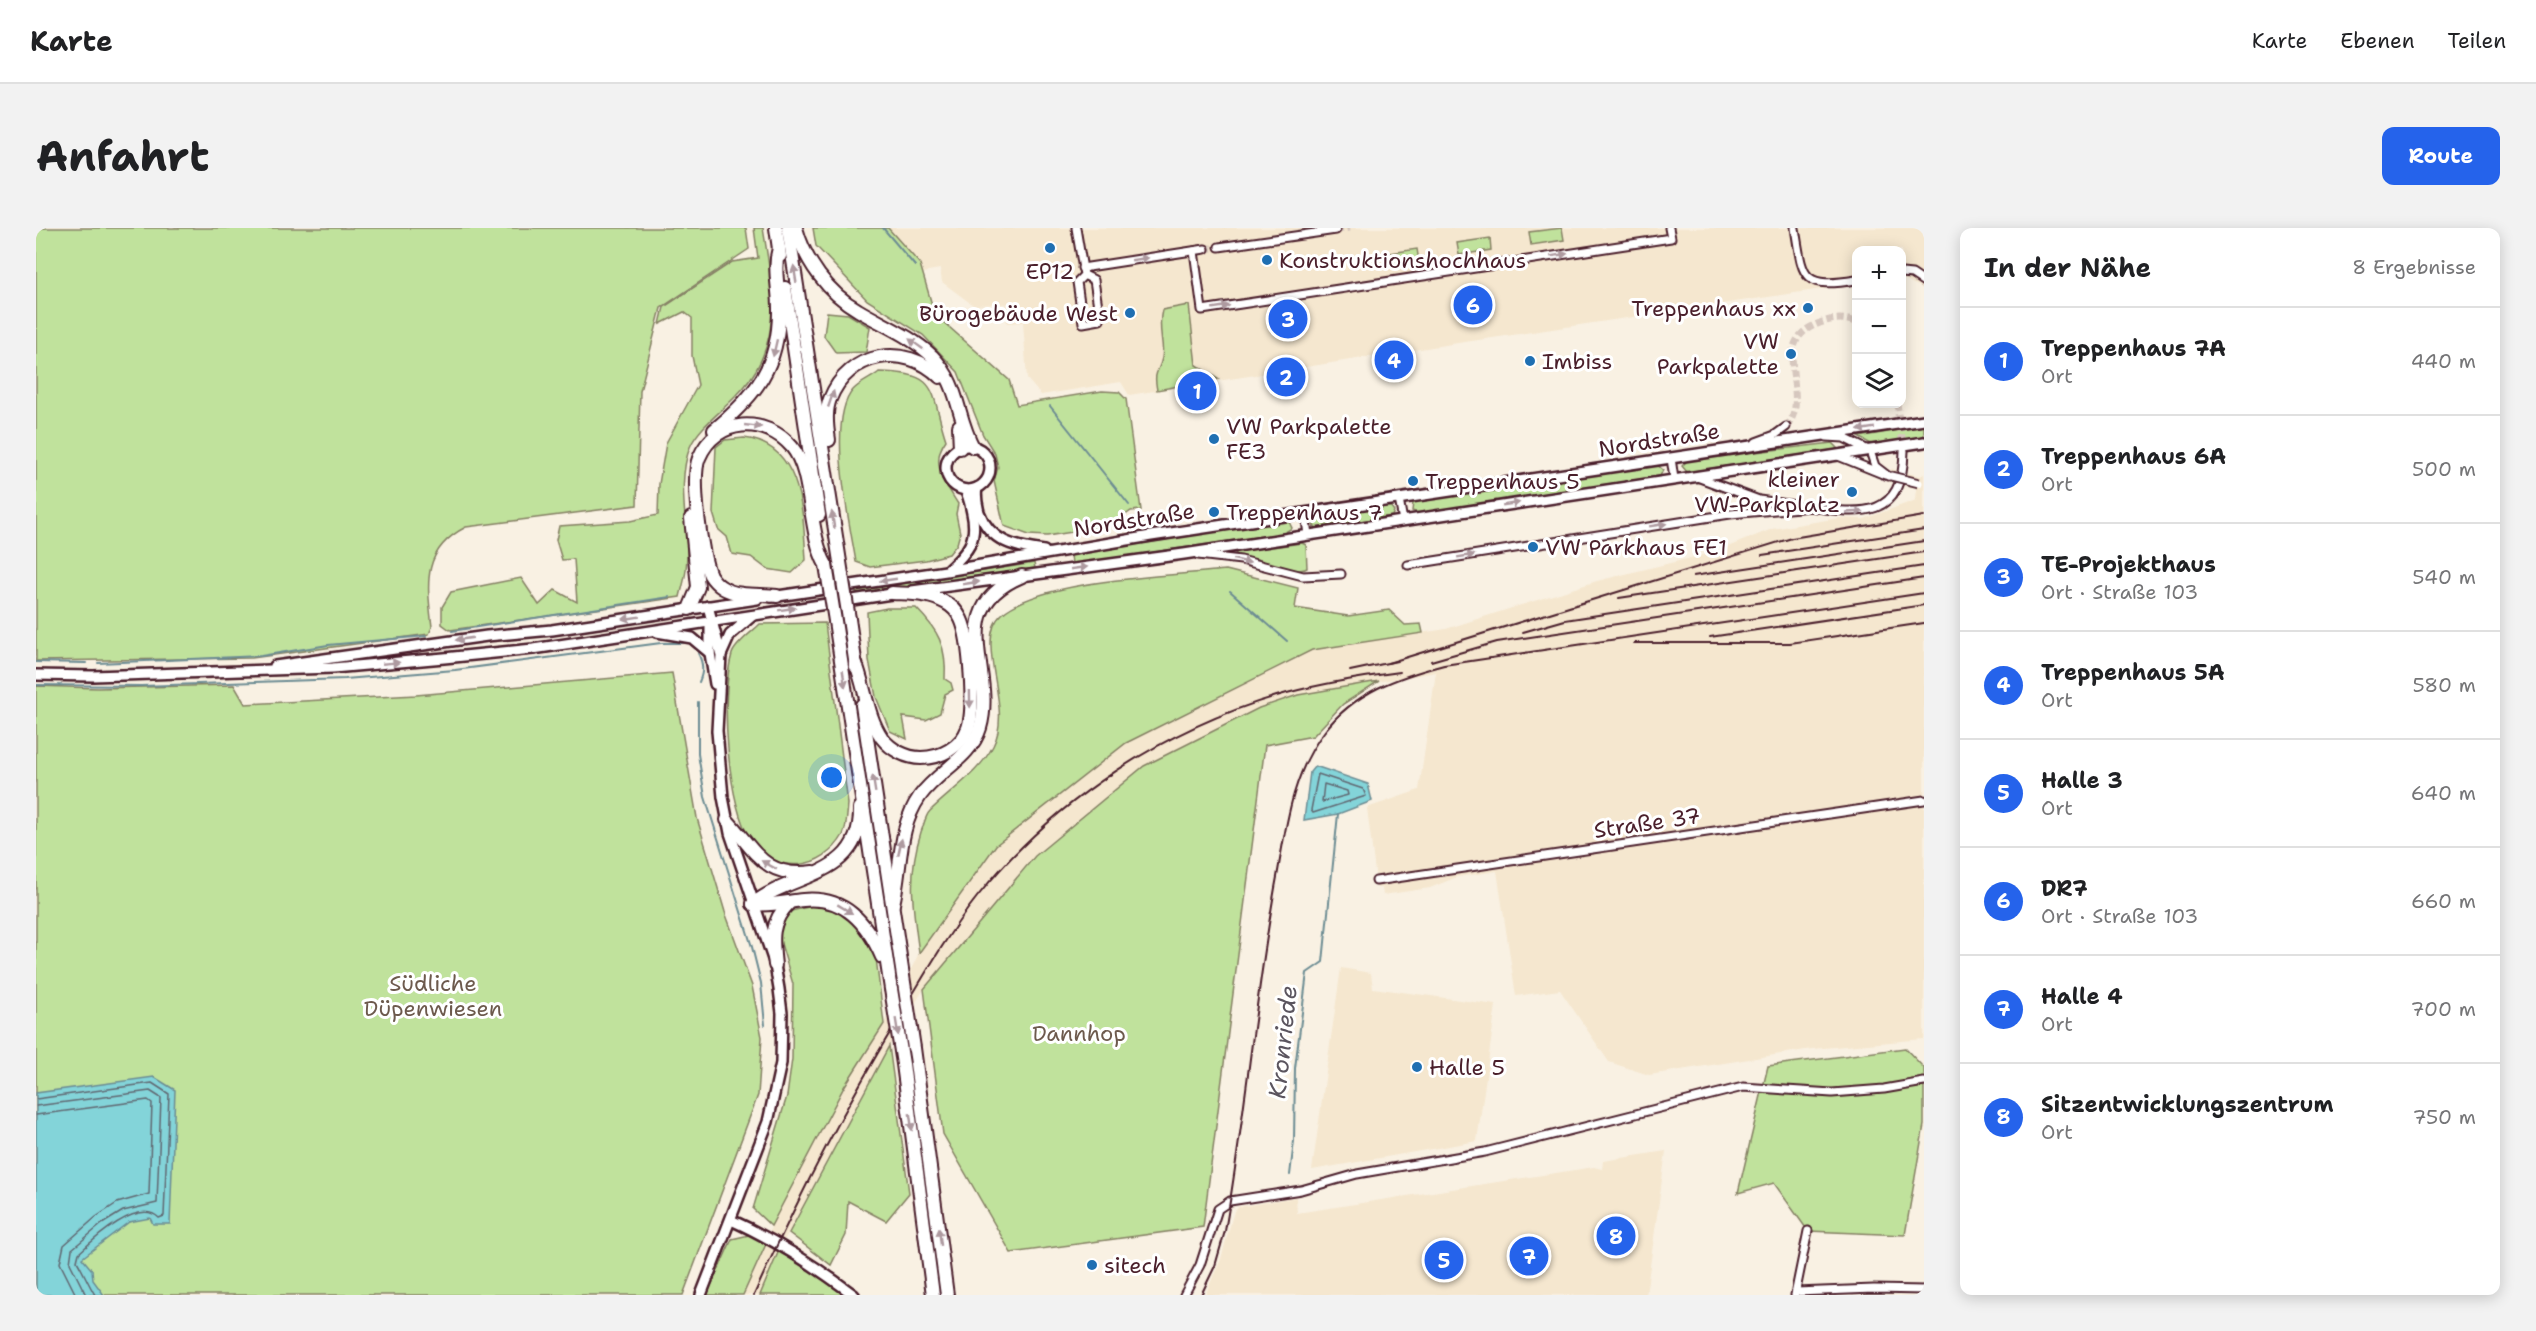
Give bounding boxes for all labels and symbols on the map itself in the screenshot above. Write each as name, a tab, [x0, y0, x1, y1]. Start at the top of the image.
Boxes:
marker: EP12	[1043, 241, 1057, 255]
place label: Konstruktionshochhaus	[1279, 246, 1526, 275]
one-way arrow	[1550, 251, 1569, 260]
marker: Konstruktionshochhaus	[1260, 253, 1274, 267]
one-way arrow	[1131, 255, 1150, 264]
place label: EP12	[1025, 257, 1075, 286]
one-way arrow	[791, 264, 800, 283]
pin: 6	[1454, 282, 1492, 328]
place label: Treppenhaus xx	[1631, 294, 1796, 323]
pin: 3	[1268, 296, 1308, 341]
place label: Bürogebäude West	[919, 299, 1118, 328]
marker: Treppenhaus xx	[1801, 301, 1815, 315]
one-way arrow	[1212, 303, 1231, 312]
marker: Bürogebäude West	[1123, 306, 1137, 320]
place label: VW Parkpalette	[1657, 327, 1779, 381]
one-way arrow	[769, 338, 779, 357]
one-way arrow	[908, 338, 924, 350]
pin: 4	[1374, 338, 1414, 382]
place label: Imbiss	[1542, 347, 1612, 376]
marker: VW Parkpalette	[1784, 347, 1798, 361]
pin: 2	[1266, 354, 1306, 400]
marker: Imbiss	[1523, 354, 1537, 368]
pin: 1	[1178, 368, 1216, 414]
one-way arrow	[827, 390, 837, 408]
place label: VW Parkpalette FE3	[1226, 412, 1392, 466]
street label: Nordstraße	[1596, 416, 1722, 464]
one-way arrow	[743, 421, 762, 430]
one-way arrow	[1857, 424, 1876, 433]
marker: VW Parkpalette FE3	[1207, 432, 1221, 446]
place label: kleiner VW-Parkplatz	[1694, 465, 1840, 519]
place label: Treppenhaus 5	[1425, 467, 1580, 496]
marker: Treppenhaus 5	[1406, 474, 1420, 488]
marker: kleiner VW-Parkplatz	[1845, 485, 1859, 499]
street label: Nordstraße	[1071, 496, 1197, 544]
place label: Treppenhaus 7	[1226, 498, 1383, 527]
one-way arrow	[1502, 500, 1521, 509]
marker: Treppenhaus 7	[1207, 505, 1221, 519]
one-way arrow	[1845, 507, 1864, 516]
one-way arrow	[829, 510, 838, 529]
one-way arrow	[1649, 521, 1668, 530]
place label: VW Parkhaus FE1	[1545, 533, 1727, 562]
marker: VW Parkhaus FE1	[1526, 540, 1540, 554]
one-way arrow	[1456, 551, 1475, 560]
one-way arrow	[1233, 557, 1251, 567]
one-way arrow	[1070, 564, 1089, 573]
one-way arrow	[879, 575, 898, 584]
one-way arrow	[962, 578, 981, 587]
one-way arrow	[778, 605, 797, 614]
one-way arrow	[621, 613, 640, 622]
one-way arrow	[455, 635, 474, 644]
one-way arrow	[382, 658, 401, 668]
one-way arrow	[839, 670, 848, 689]
one-way arrow	[965, 690, 975, 709]
your location	[817, 763, 846, 792]
one-way arrow	[869, 774, 878, 793]
street label: Straße 37	[1592, 801, 1702, 845]
one-way arrow	[896, 837, 905, 856]
one-way arrow	[760, 860, 777, 870]
one-way arrow	[837, 903, 854, 914]
park label: Südliche Düpenwiesen	[364, 969, 502, 1023]
water label: Kronriede	[1261, 984, 1305, 1100]
one-way arrow	[893, 1017, 902, 1036]
park label: Dannhop	[1032, 1019, 1126, 1048]
place label: Halle 5	[1429, 1053, 1505, 1082]
marker: Halle 5	[1410, 1060, 1424, 1074]
one-way arrow	[906, 1112, 915, 1131]
pin: 8	[1596, 1214, 1636, 1258]
one-way arrow	[935, 1227, 944, 1246]
pin: 7	[1510, 1234, 1548, 1278]
pin: 5	[1424, 1238, 1464, 1282]
place label: sitech	[1104, 1251, 1166, 1280]
marker: sitech	[1085, 1258, 1099, 1272]

